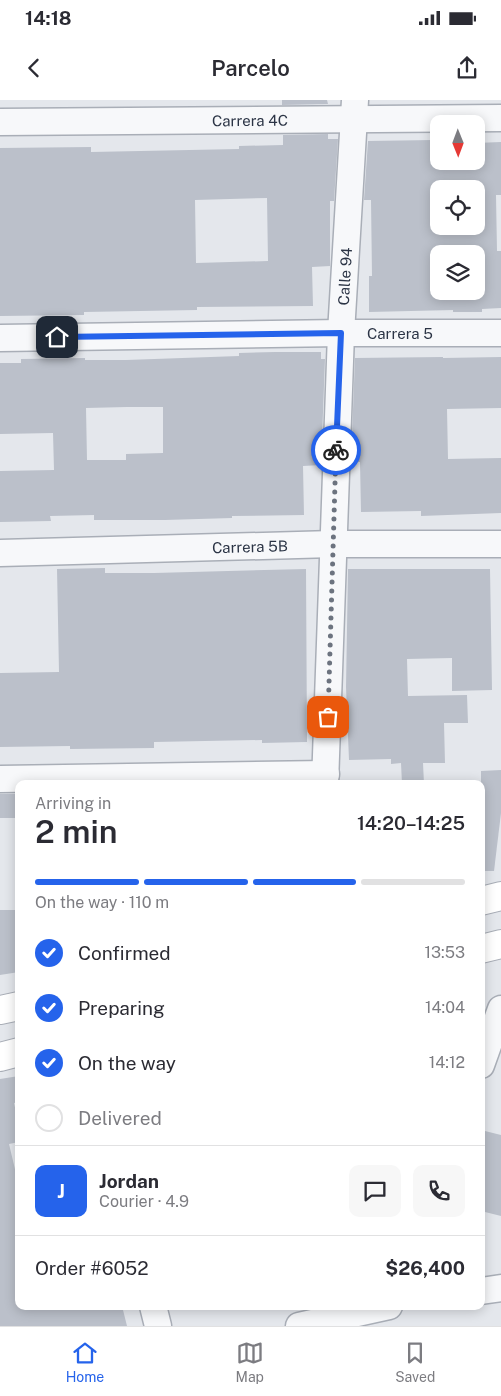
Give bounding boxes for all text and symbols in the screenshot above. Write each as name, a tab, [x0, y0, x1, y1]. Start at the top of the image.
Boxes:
text: 14:18	[25, 7, 72, 29]
icon: back	[20, 54, 48, 82]
icon: share	[453, 54, 481, 82]
text: Parcelo	[211, 55, 290, 81]
street label: Carrera 4C	[212, 111, 288, 129]
north arrow	[430, 115, 485, 170]
map controls	[430, 115, 485, 300]
button: locate	[430, 180, 485, 235]
button: layers	[430, 245, 485, 300]
street label: Calle 94	[334, 247, 355, 306]
pin	[36, 316, 78, 358]
icon: home	[43, 323, 71, 351]
street label: Carrera 5	[367, 325, 433, 342]
courier	[311, 425, 361, 475]
icon: bike	[322, 436, 350, 464]
street label: Carrera 5B	[212, 537, 288, 556]
pin	[307, 696, 349, 738]
icon: bag	[314, 703, 342, 731]
text: Arriving in	[35, 794, 111, 813]
text: 14:20–14:25	[357, 812, 465, 834]
text: 2 min	[35, 813, 118, 850]
text: On the way · 110 m	[35, 893, 169, 912]
icon: check	[35, 939, 63, 967]
text: Confirmed	[78, 942, 171, 964]
text: 13:53	[424, 943, 465, 962]
icon: check	[35, 994, 63, 1022]
text: Preparing	[78, 997, 165, 1019]
text: 14:04	[425, 998, 465, 1017]
icon: check	[35, 1049, 63, 1077]
text: On the way	[78, 1052, 176, 1074]
text: 14:12	[429, 1053, 465, 1072]
text: Delivered	[78, 1107, 162, 1129]
button: chat	[349, 1165, 401, 1217]
button: phone	[413, 1165, 465, 1217]
text: Jordan	[99, 1170, 159, 1192]
text: J	[57, 1180, 65, 1202]
text: Courier · 4.9	[99, 1192, 189, 1211]
text: Order #6052	[35, 1257, 149, 1279]
text: $26,400	[385, 1257, 465, 1279]
tab: Home	[66, 1339, 104, 1385]
tab: Map	[236, 1339, 264, 1385]
tab: Saved	[395, 1339, 435, 1385]

